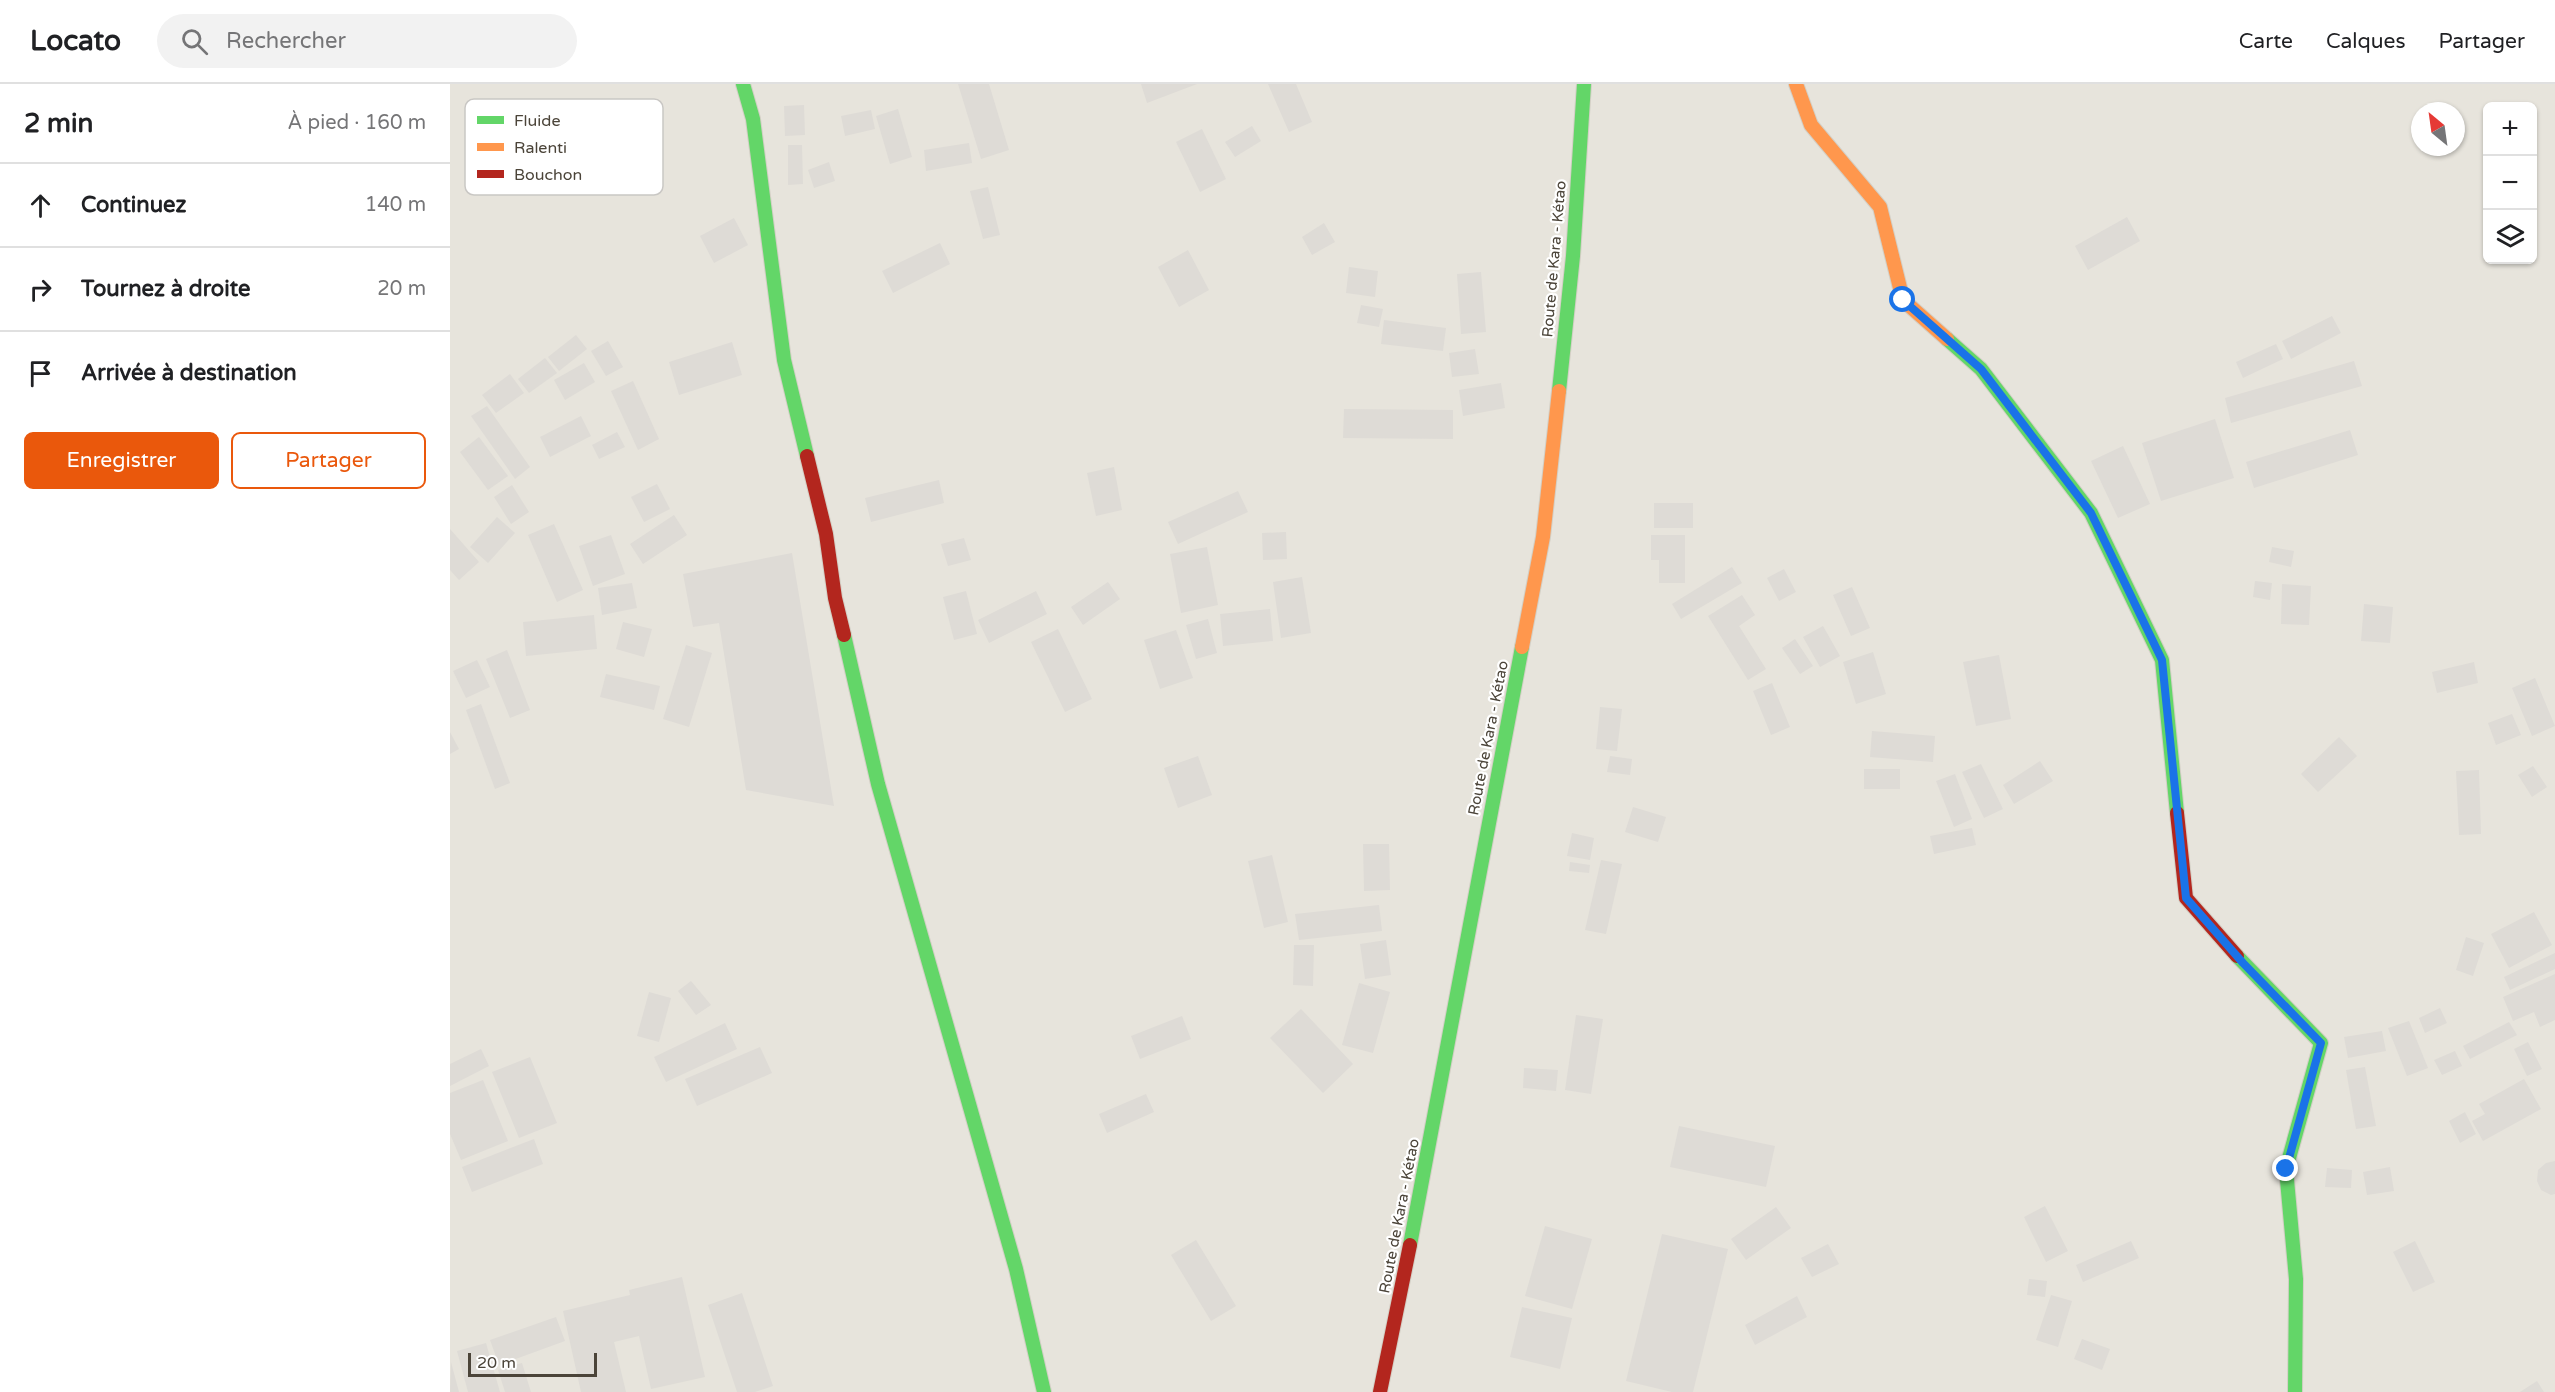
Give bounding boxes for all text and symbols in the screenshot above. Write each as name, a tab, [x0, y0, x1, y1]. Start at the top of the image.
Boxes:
search box	[157, 14, 577, 68]
text: Locato	[30, 24, 121, 58]
icon: search	[178, 25, 211, 58]
text: Rechercher	[226, 28, 346, 54]
text: Carte	[2239, 29, 2293, 54]
text: Calques	[2326, 29, 2406, 54]
text: Partager	[2439, 29, 2525, 54]
legend	[465, 99, 663, 195]
north arrow	[2411, 102, 2465, 156]
map controls	[2483, 102, 2537, 264]
button: +	[2483, 102, 2537, 156]
text: 2 min	[24, 108, 93, 139]
text: À pied · 160 m	[288, 111, 426, 135]
text: Fluide	[514, 111, 560, 131]
text: Ralenti	[514, 138, 567, 158]
button: −	[2483, 156, 2537, 210]
text: Bouchon	[514, 165, 582, 185]
street label: Route de Kara - Kétao	[1538, 180, 1570, 338]
icon: ahead	[24, 189, 57, 222]
text: Continuez	[81, 192, 186, 218]
text: 140 m	[365, 193, 426, 217]
button: layers	[2483, 210, 2537, 264]
icon: right	[24, 273, 57, 306]
text: Tournez à droite	[81, 276, 250, 302]
text: 20 m	[377, 277, 426, 301]
route start	[1889, 286, 1915, 312]
icon: arrive	[24, 357, 57, 390]
text: Arrivée à destination	[81, 360, 297, 386]
button: Enregistrer	[24, 432, 219, 489]
button: Partager	[231, 432, 426, 489]
street label: Route de Kara - Kétao	[1464, 659, 1512, 817]
street label: Route de Kara - Kétao	[1375, 1137, 1423, 1295]
route end	[2272, 1155, 2298, 1181]
scale bar	[468, 1350, 597, 1378]
text: 20 m	[477, 1353, 516, 1373]

